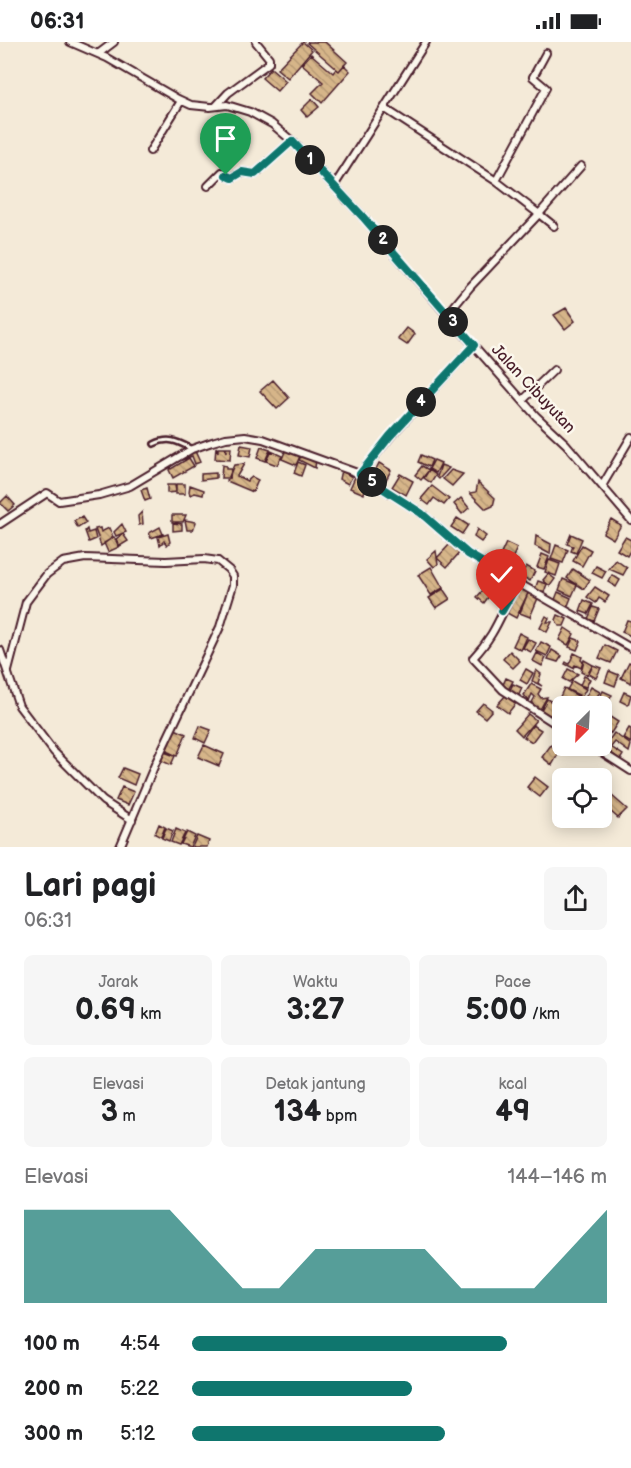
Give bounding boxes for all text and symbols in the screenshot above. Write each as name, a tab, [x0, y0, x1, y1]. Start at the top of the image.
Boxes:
text: 06:31	[30, 8, 84, 35]
pin	[200, 113, 251, 175]
icon: arrive	[209, 122, 242, 155]
pin: 1	[295, 145, 325, 175]
text: 1	[307, 150, 313, 169]
pin: 2	[368, 225, 398, 255]
text: 2	[378, 230, 388, 249]
pin: 3	[438, 307, 468, 337]
text: 3	[448, 312, 458, 331]
street label: Jalan Cibuyutan	[487, 341, 579, 437]
pin: 4	[406, 387, 436, 417]
text: 4	[416, 392, 426, 411]
pin: 5	[357, 467, 387, 497]
text: 5	[367, 472, 377, 491]
pin	[476, 549, 527, 611]
icon: check	[485, 558, 518, 591]
north arrow	[552, 696, 612, 756]
map controls	[552, 696, 612, 828]
button: locate	[552, 768, 612, 828]
text: Lari pagi	[24, 866, 156, 906]
button: share	[544, 867, 607, 930]
text: 06:31	[24, 909, 72, 933]
text: Jarak	[98, 973, 138, 992]
text: Waktu	[293, 973, 338, 992]
text: Pace	[495, 973, 531, 992]
text: 0.69	[75, 992, 136, 1028]
text: 3:27	[286, 992, 345, 1028]
text: 5:00	[466, 992, 527, 1028]
text: km	[136, 1005, 161, 1024]
text: /km	[527, 1005, 560, 1024]
text: Elevasi	[92, 1075, 144, 1094]
text: Detak jantung	[265, 1075, 366, 1094]
text: kcal	[498, 1075, 527, 1094]
text: 3	[101, 1094, 118, 1130]
text: 134	[274, 1094, 321, 1130]
text: 49	[495, 1094, 530, 1130]
text: m	[118, 1107, 136, 1126]
text: bpm	[321, 1107, 357, 1126]
text: Elevasi	[24, 1165, 89, 1189]
text: 144–146 m	[508, 1165, 607, 1189]
text: 100 m	[24, 1332, 80, 1356]
text: 4:54	[120, 1332, 160, 1356]
text: 200 m	[24, 1377, 83, 1401]
text: 5:22	[120, 1377, 159, 1401]
text: 300 m	[24, 1422, 83, 1446]
text: 5:12	[120, 1422, 155, 1446]

